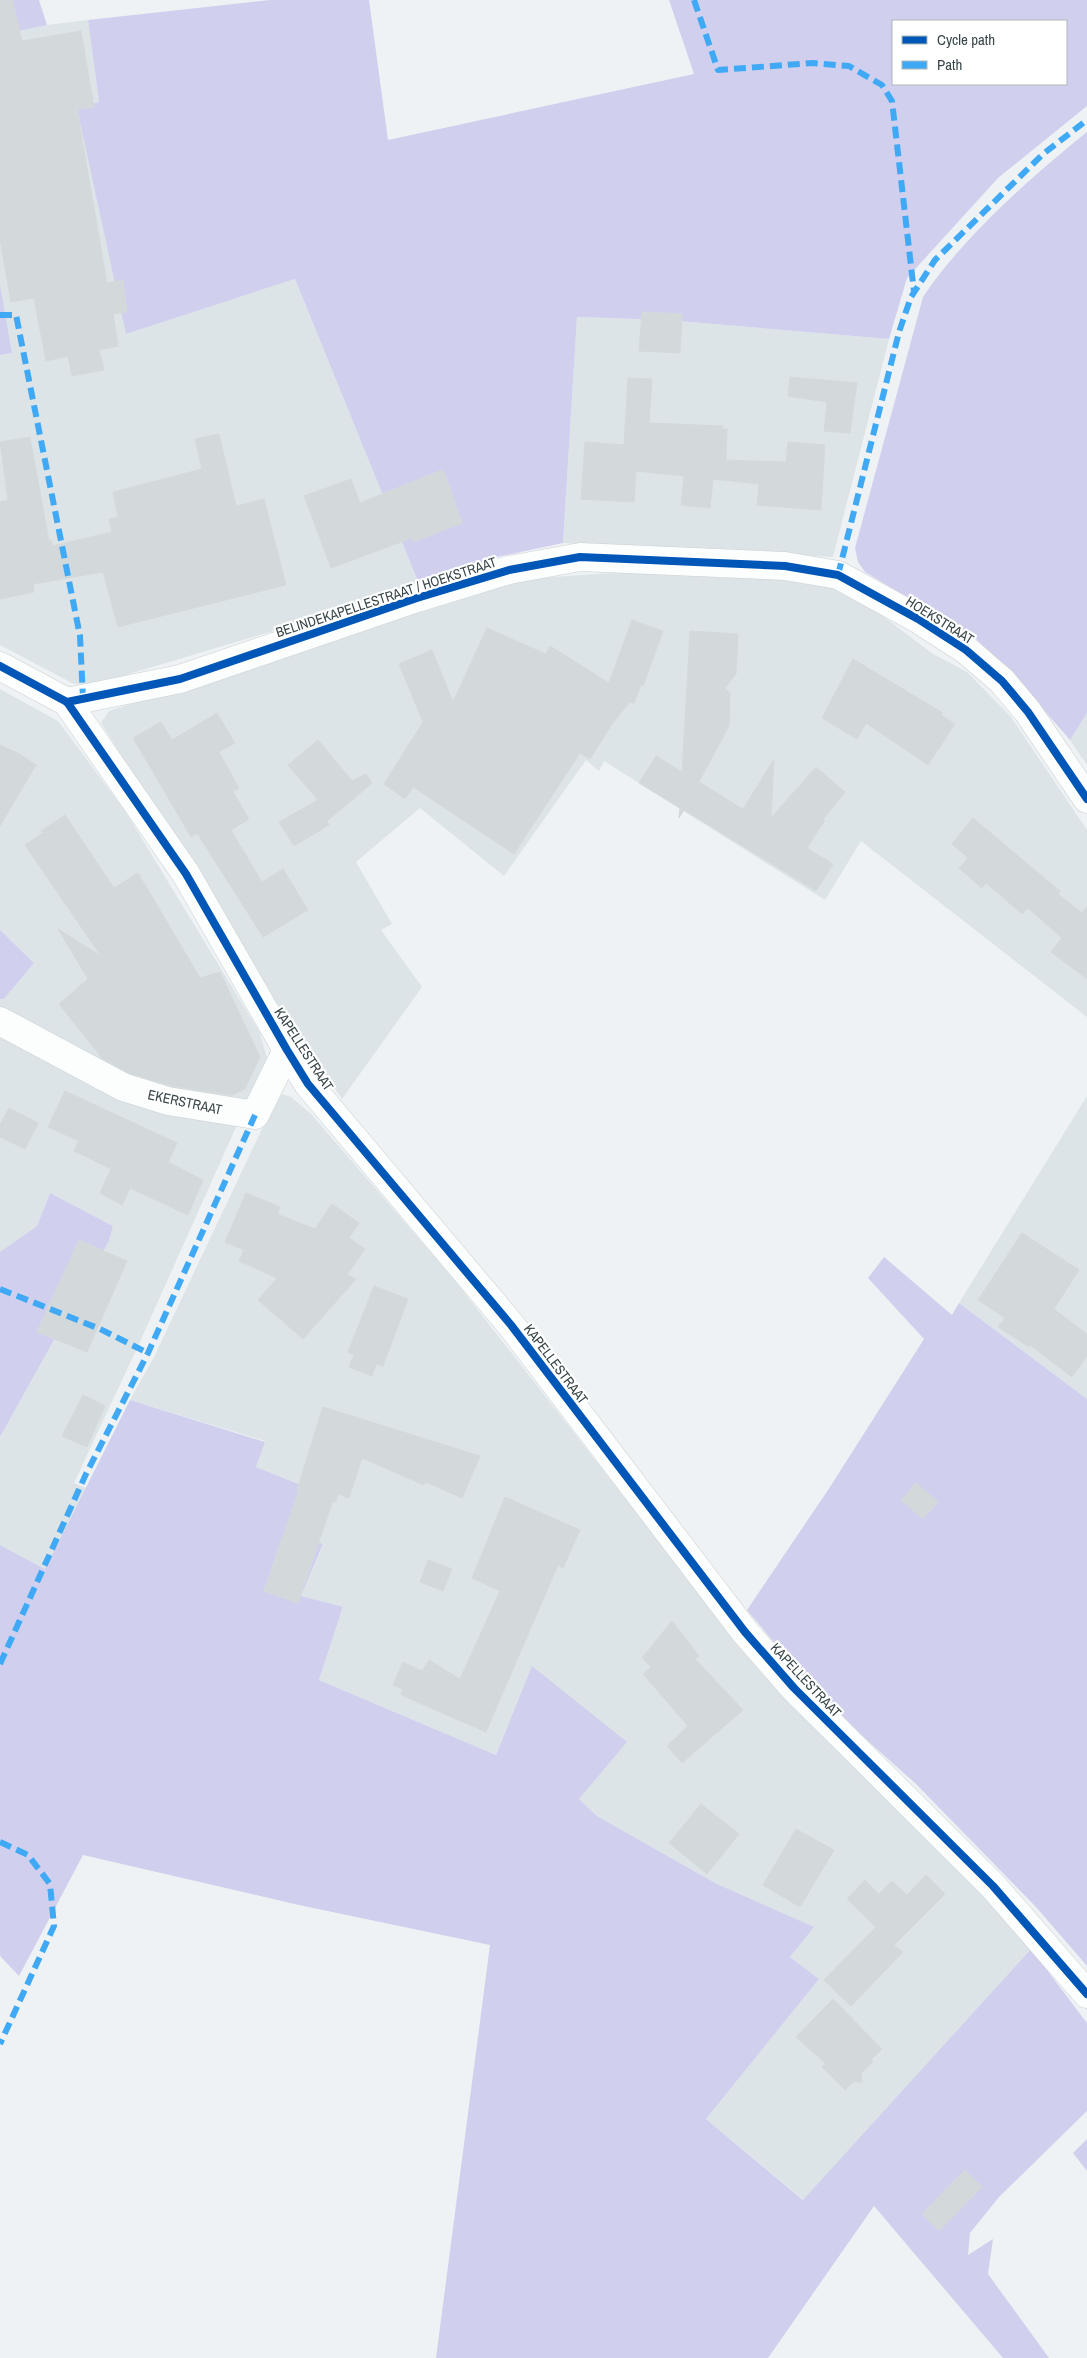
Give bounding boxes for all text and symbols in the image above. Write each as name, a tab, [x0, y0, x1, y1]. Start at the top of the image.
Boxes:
legend	[892, 20, 1067, 85]
text: Cycle path	[937, 29, 995, 50]
text: Path	[937, 54, 962, 75]
street label: BELINDEKAPELLESTRAAT / HOEKSTRAAT	[273, 553, 499, 641]
street label: HOEKSTRAAT	[903, 592, 977, 648]
street label: KAPELLESTRAAT	[270, 1004, 338, 1094]
street label: EKERSTRAAT	[146, 1085, 224, 1119]
street label: KAPELLESTRAAT	[520, 1320, 592, 1408]
street label: KAPELLESTRAAT	[767, 1639, 845, 1721]

